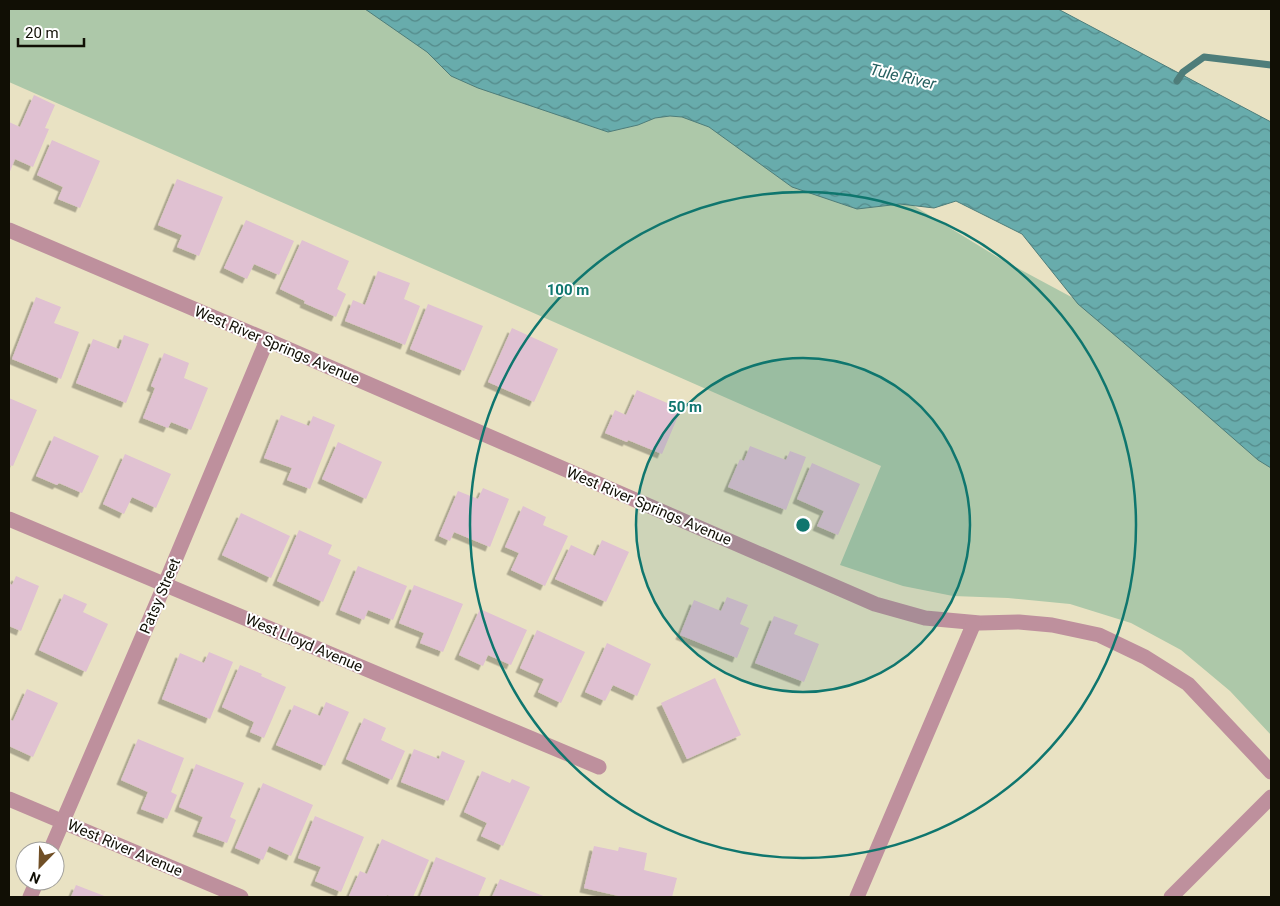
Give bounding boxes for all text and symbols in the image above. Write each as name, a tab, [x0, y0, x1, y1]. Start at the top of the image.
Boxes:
scale bar	[18, 15, 84, 47]
text: 20 m	[25, 24, 59, 42]
water label: Tule River	[868, 60, 939, 93]
text: 100 m	[547, 281, 589, 299]
street label: West River Springs Avenue	[192, 302, 362, 388]
text: 50 m	[668, 398, 702, 416]
street label: West River Springs Avenue	[564, 463, 734, 549]
centre of rings	[794, 516, 812, 534]
street label: Patsy Street	[136, 555, 184, 637]
street label: West Lloyd Avenue	[243, 610, 365, 676]
street label: West River Avenue	[65, 816, 185, 880]
north arrow	[15, 841, 65, 891]
text: N	[27, 869, 43, 887]

